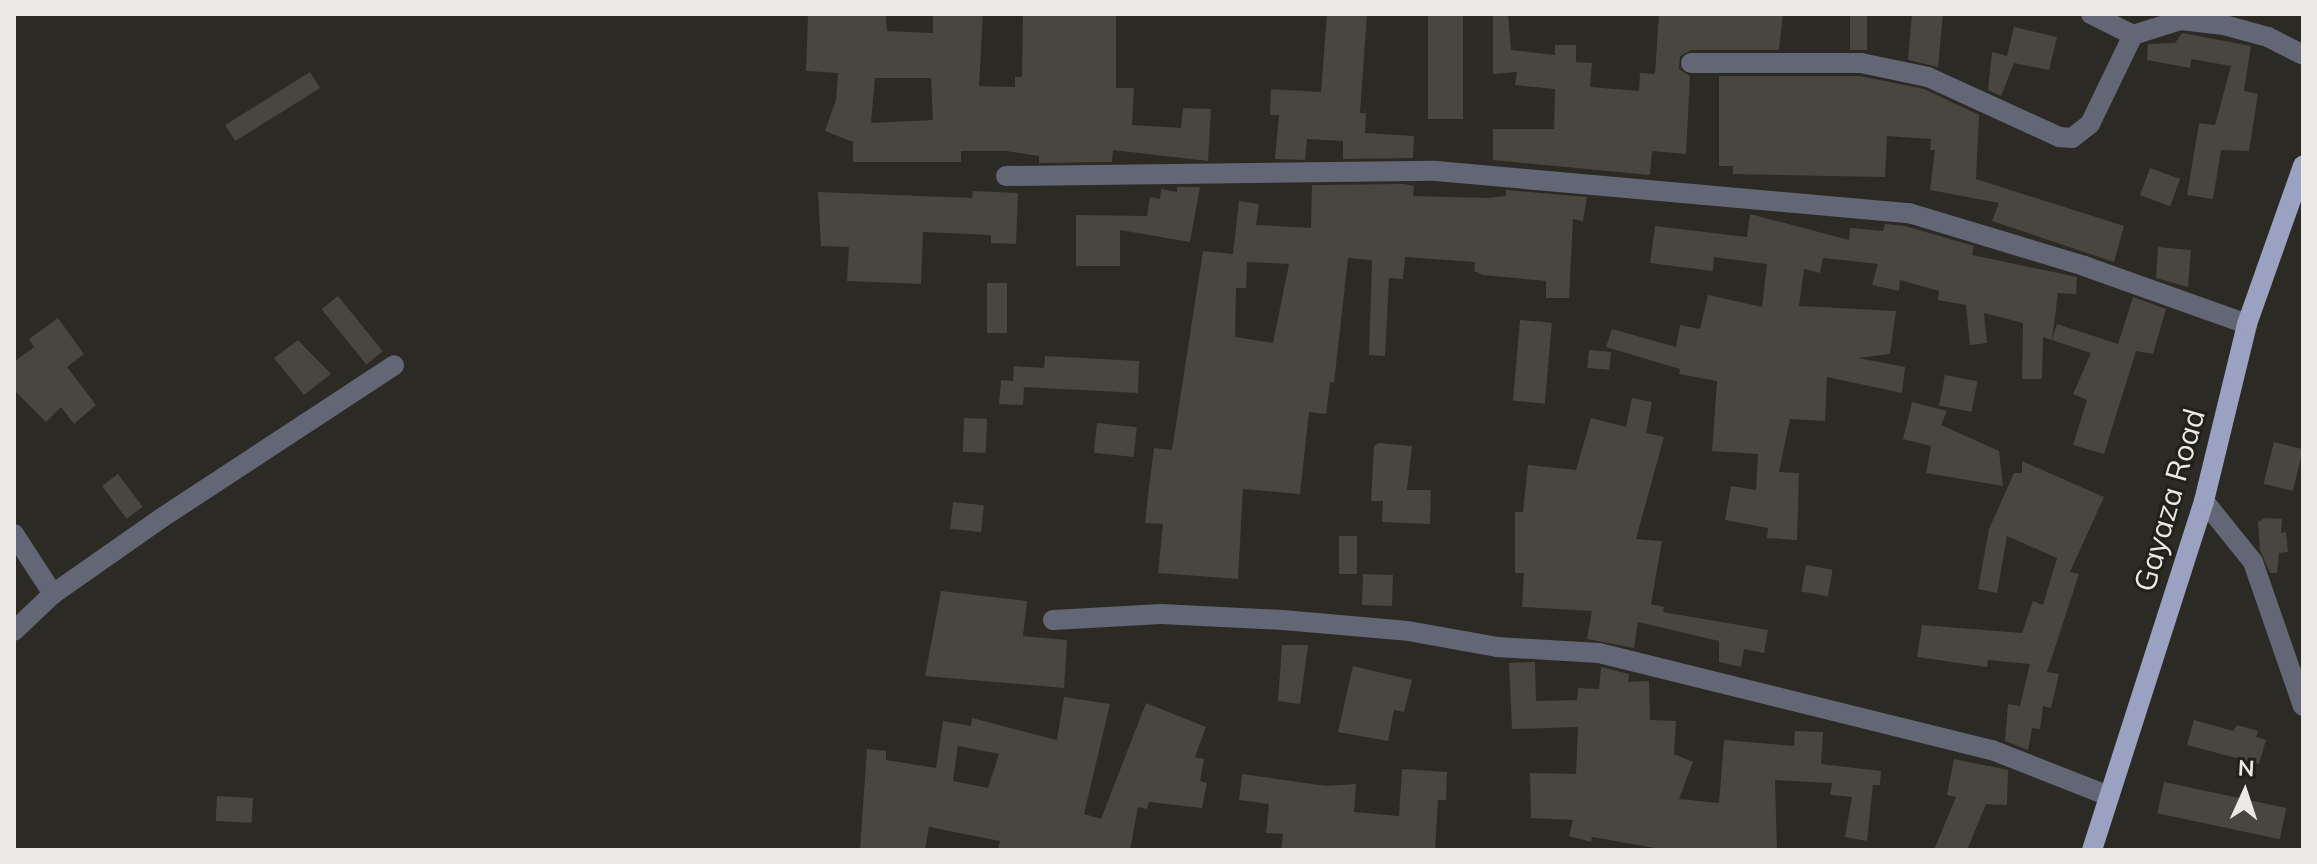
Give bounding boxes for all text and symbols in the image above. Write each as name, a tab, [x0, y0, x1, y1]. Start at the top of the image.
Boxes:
street label: Gayaza Road	[2126, 405, 2212, 595]
north arrow	[2205, 752, 2285, 832]
text: N	[2237, 754, 2255, 782]

